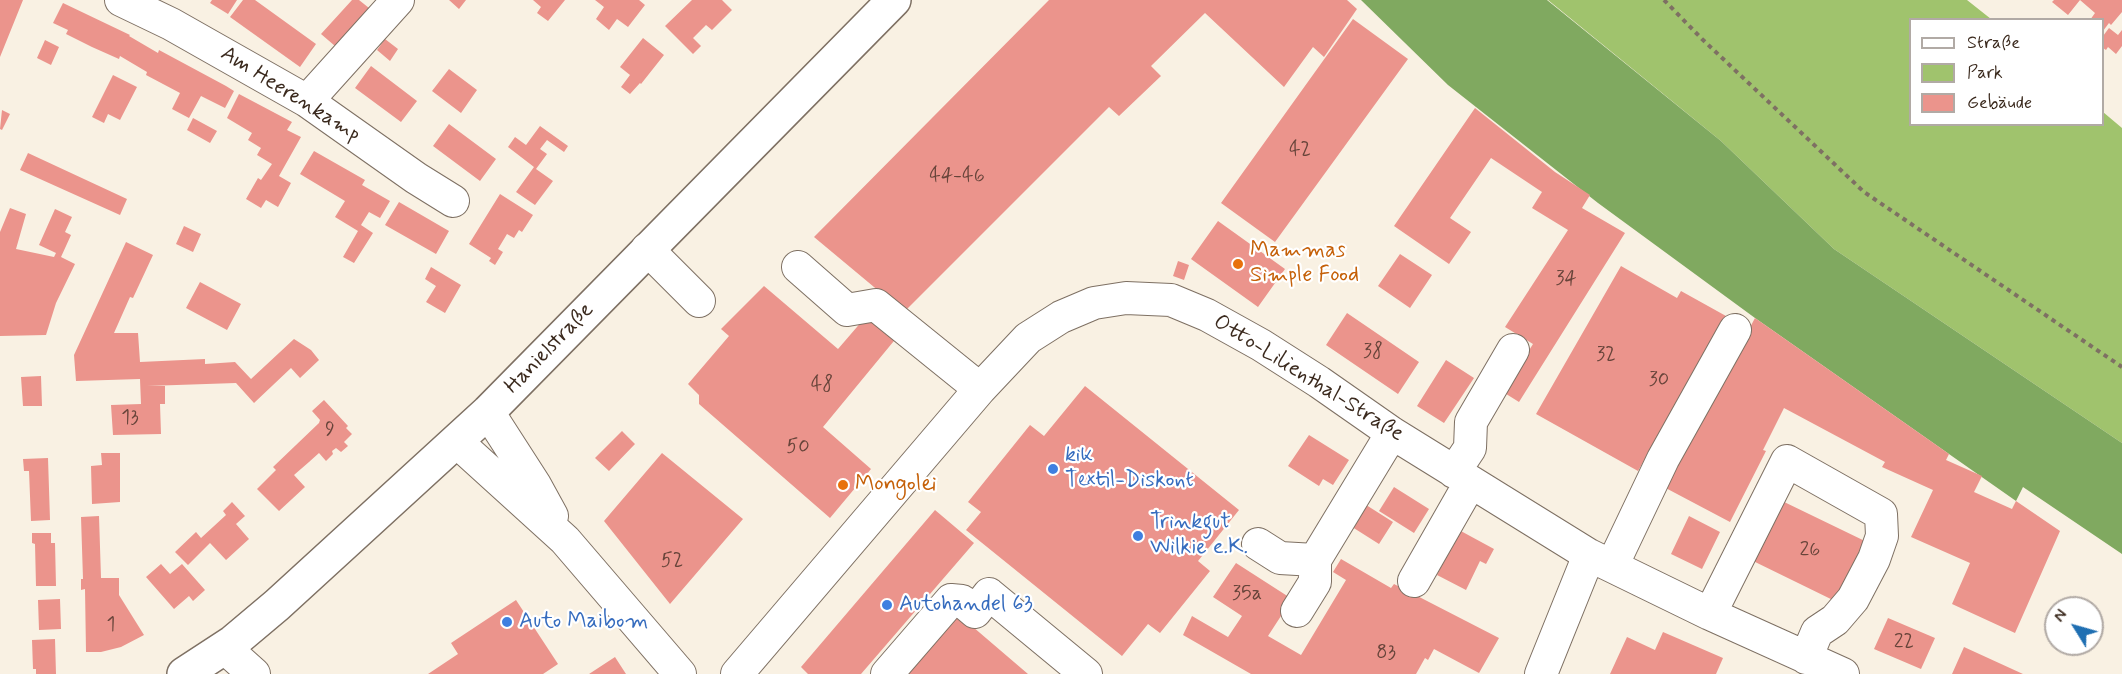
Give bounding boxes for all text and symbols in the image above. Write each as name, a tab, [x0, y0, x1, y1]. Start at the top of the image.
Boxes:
legend	[1909, 18, 2104, 126]
text: Straße	[1967, 31, 2020, 55]
street label: Am Heerenkamp	[215, 41, 365, 149]
text: Park	[1967, 61, 2003, 85]
text: Gebäude	[1967, 91, 2032, 115]
house number: 42	[1289, 139, 1311, 163]
house number: 44-46	[929, 165, 985, 189]
place label: Mammas Simple Food	[1250, 238, 1359, 290]
marker: Mammas Simple Food	[1231, 257, 1245, 271]
house number: 34	[1555, 268, 1577, 292]
street label: Hanielstraße	[500, 298, 600, 400]
street label: Otto-Lilienthal-Straße	[1208, 310, 1408, 448]
house number: 38	[1363, 341, 1383, 365]
house number: 32	[1596, 344, 1616, 368]
house number: 30	[1649, 369, 1669, 393]
house number: 48	[811, 374, 833, 398]
house number: 13	[121, 407, 139, 431]
house number: 9	[325, 419, 335, 443]
house number: 50	[786, 436, 810, 460]
place label: kik Textil-Diskont	[1065, 443, 1194, 494]
marker: kik Textil-Diskont	[1046, 462, 1060, 476]
place label: Mongolei	[855, 472, 936, 498]
marker: Mongolei	[836, 478, 850, 492]
place label: Trinkgut Wilkie e.K.	[1150, 510, 1248, 562]
marker: Trinkgut Wilkie e.K.	[1131, 529, 1145, 543]
house number: 26	[1800, 539, 1820, 563]
house number: 52	[661, 550, 683, 574]
house number: 35a	[1232, 583, 1262, 607]
place label: Autohandel 63	[899, 592, 1033, 618]
north arrow	[2044, 596, 2104, 656]
marker: Autohandel 63	[880, 598, 894, 612]
text: N	[2049, 605, 2072, 627]
place label: Auto Maibom	[519, 609, 648, 635]
house number: 1	[107, 614, 115, 638]
marker: Auto Maibom	[500, 615, 514, 629]
house number: 22	[1894, 631, 1914, 655]
house number: 83	[1376, 642, 1396, 666]

